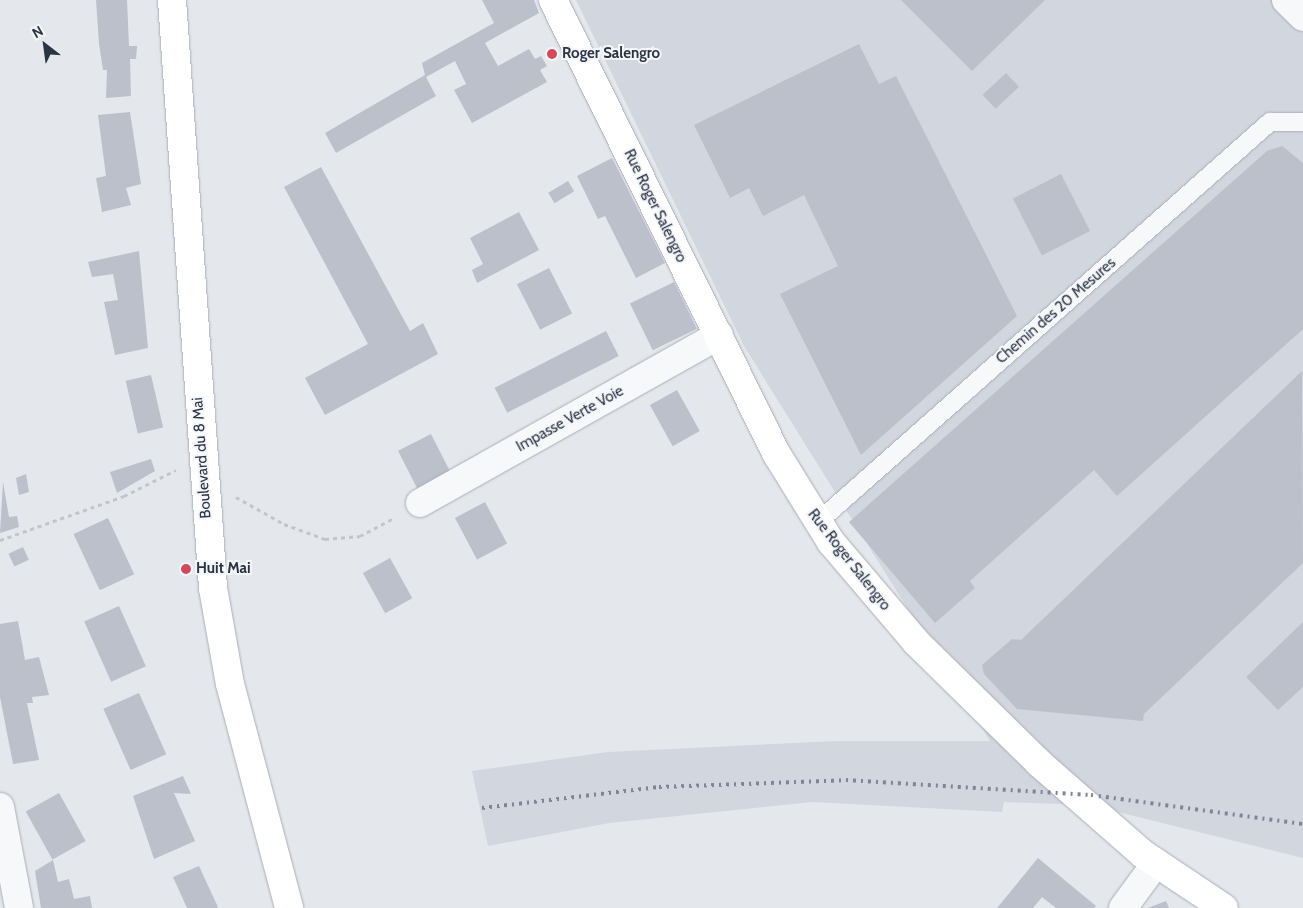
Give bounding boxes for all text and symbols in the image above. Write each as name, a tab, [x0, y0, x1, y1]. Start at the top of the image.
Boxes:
north arrow	[20, 20, 70, 70]
text: N	[29, 22, 46, 42]
place label: Roger Salengro	[562, 45, 660, 63]
marker: Roger Salengro	[546, 48, 558, 60]
street label: Rue Roger Salengro	[620, 146, 690, 266]
street label: Chemin des 20 Mesures	[993, 254, 1119, 368]
street label: Impasse Verte Voie	[513, 382, 627, 456]
street label: Boulevard du 8 Mai	[189, 397, 215, 519]
street label: Rue Roger Salengro	[804, 506, 894, 614]
place label: Huit Mai	[196, 560, 251, 578]
marker: Huit Mai	[180, 563, 192, 575]

